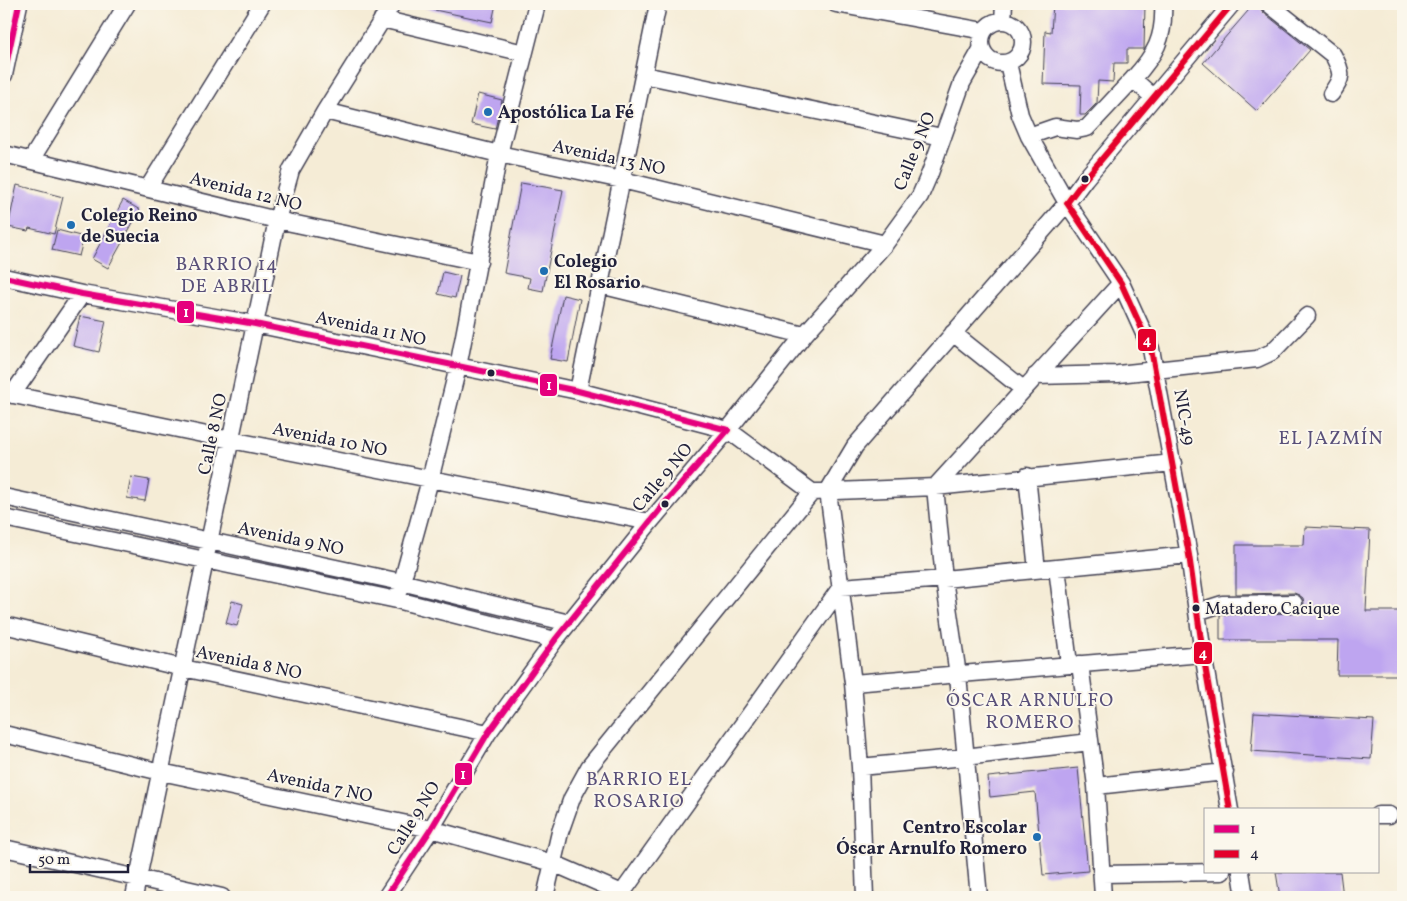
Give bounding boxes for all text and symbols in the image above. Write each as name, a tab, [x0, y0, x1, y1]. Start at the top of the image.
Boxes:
place label: Apostólica La Fé	[498, 101, 634, 126]
marker: Apostólica La Fé	[482, 106, 494, 118]
street label: Calle 9 NO	[888, 108, 943, 195]
street label: Avenida 13 NO	[550, 134, 667, 183]
street label: Avenida 12 NO	[187, 166, 304, 219]
unlabelled marker	[1080, 174, 1090, 184]
place label: Colegio Reino de Suecia	[81, 204, 198, 250]
marker: Colegio Reino de Suecia	[65, 219, 77, 231]
place label: Colegio El Rosario	[554, 250, 641, 296]
district label: BARRIO 14 DE ABRIL	[176, 252, 278, 300]
marker: Colegio El Rosario	[538, 265, 550, 277]
line badge: 1	[176, 300, 195, 324]
text: 1	[183, 304, 189, 323]
street label: Avenida 11 NO	[313, 306, 428, 353]
line badge: 4	[1137, 328, 1157, 352]
text: 4	[1143, 332, 1152, 351]
unlabelled marker	[486, 368, 496, 378]
line badge: 1	[539, 373, 558, 397]
text: 1	[546, 377, 552, 396]
street label: NIC-49	[1166, 387, 1201, 447]
street label: Calle 8 NO	[193, 391, 234, 477]
street label: Avenida 10 NO	[270, 417, 389, 464]
district label: EL JAZMÍN	[1279, 426, 1384, 452]
street label: Calle 9 NO	[627, 438, 699, 518]
unlabelled marker	[660, 499, 670, 509]
street label: Avenida 9 NO	[235, 516, 346, 563]
place label: Matadero Cacique	[1205, 598, 1340, 621]
marker: Matadero Cacique	[1191, 603, 1201, 613]
street label: Avenida 8 NO	[193, 640, 304, 687]
line badge: 4	[1193, 641, 1213, 665]
text: 4	[1199, 645, 1208, 664]
district label: ÓSCAR ARNULFO ROMERO	[946, 688, 1114, 736]
line badge: 1	[454, 762, 473, 786]
street label: Avenida 7 NO	[265, 763, 375, 810]
text: 1	[460, 766, 466, 785]
district label: BARRIO EL ROSARIO	[586, 767, 692, 815]
street label: Calle 9 NO	[382, 777, 447, 861]
legend	[1204, 808, 1380, 874]
place label: Centro Escolar Óscar Arnulfo Romero	[836, 816, 1027, 862]
text: 1	[1250, 820, 1256, 841]
marker: Centro Escolar Óscar Arnulfo Romero	[1031, 831, 1043, 843]
scale bar	[30, 841, 128, 873]
text: 4	[1250, 844, 1259, 865]
text: 50 m	[38, 850, 70, 871]

